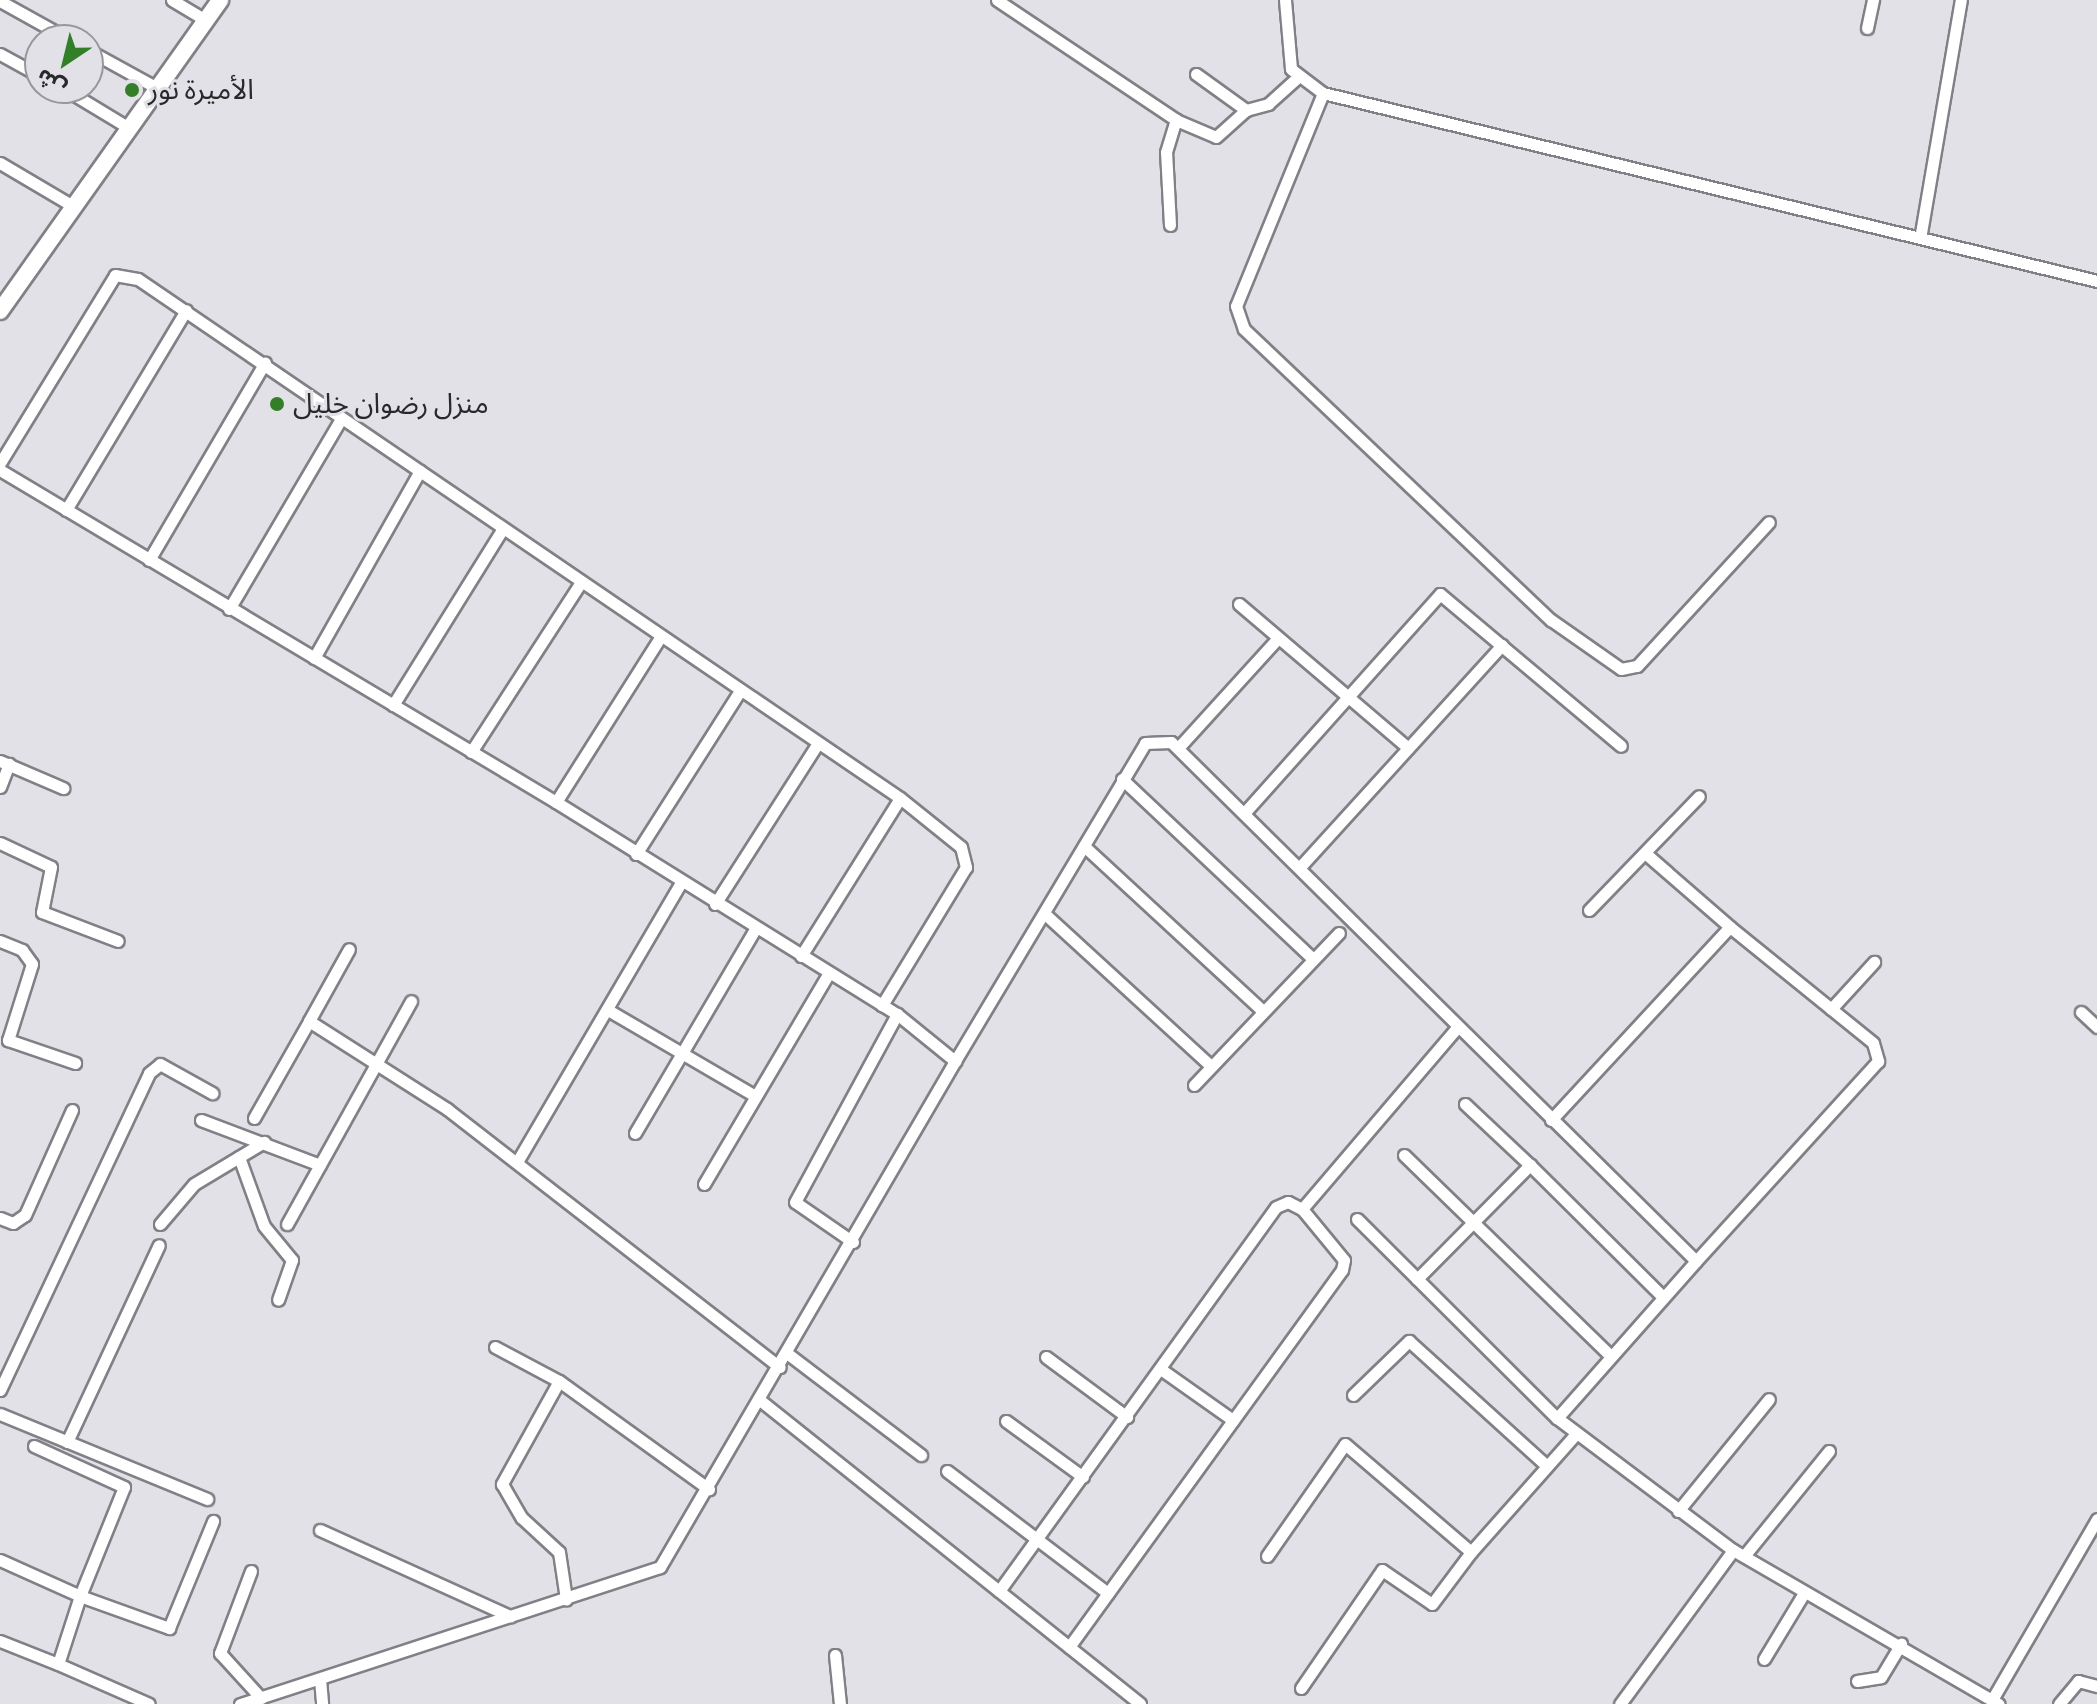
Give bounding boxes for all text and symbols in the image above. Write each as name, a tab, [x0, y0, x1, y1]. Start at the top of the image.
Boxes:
north arrow	[24, 24, 104, 104]
text: ش	[30, 60, 73, 104]
place label: الأميرة نور	[148, 73, 254, 107]
marker: الأميرة نور	[123, 81, 141, 99]
place label: منزل رضوان خليل	[293, 387, 489, 421]
marker: منزل رضوان خليل	[268, 395, 286, 413]

